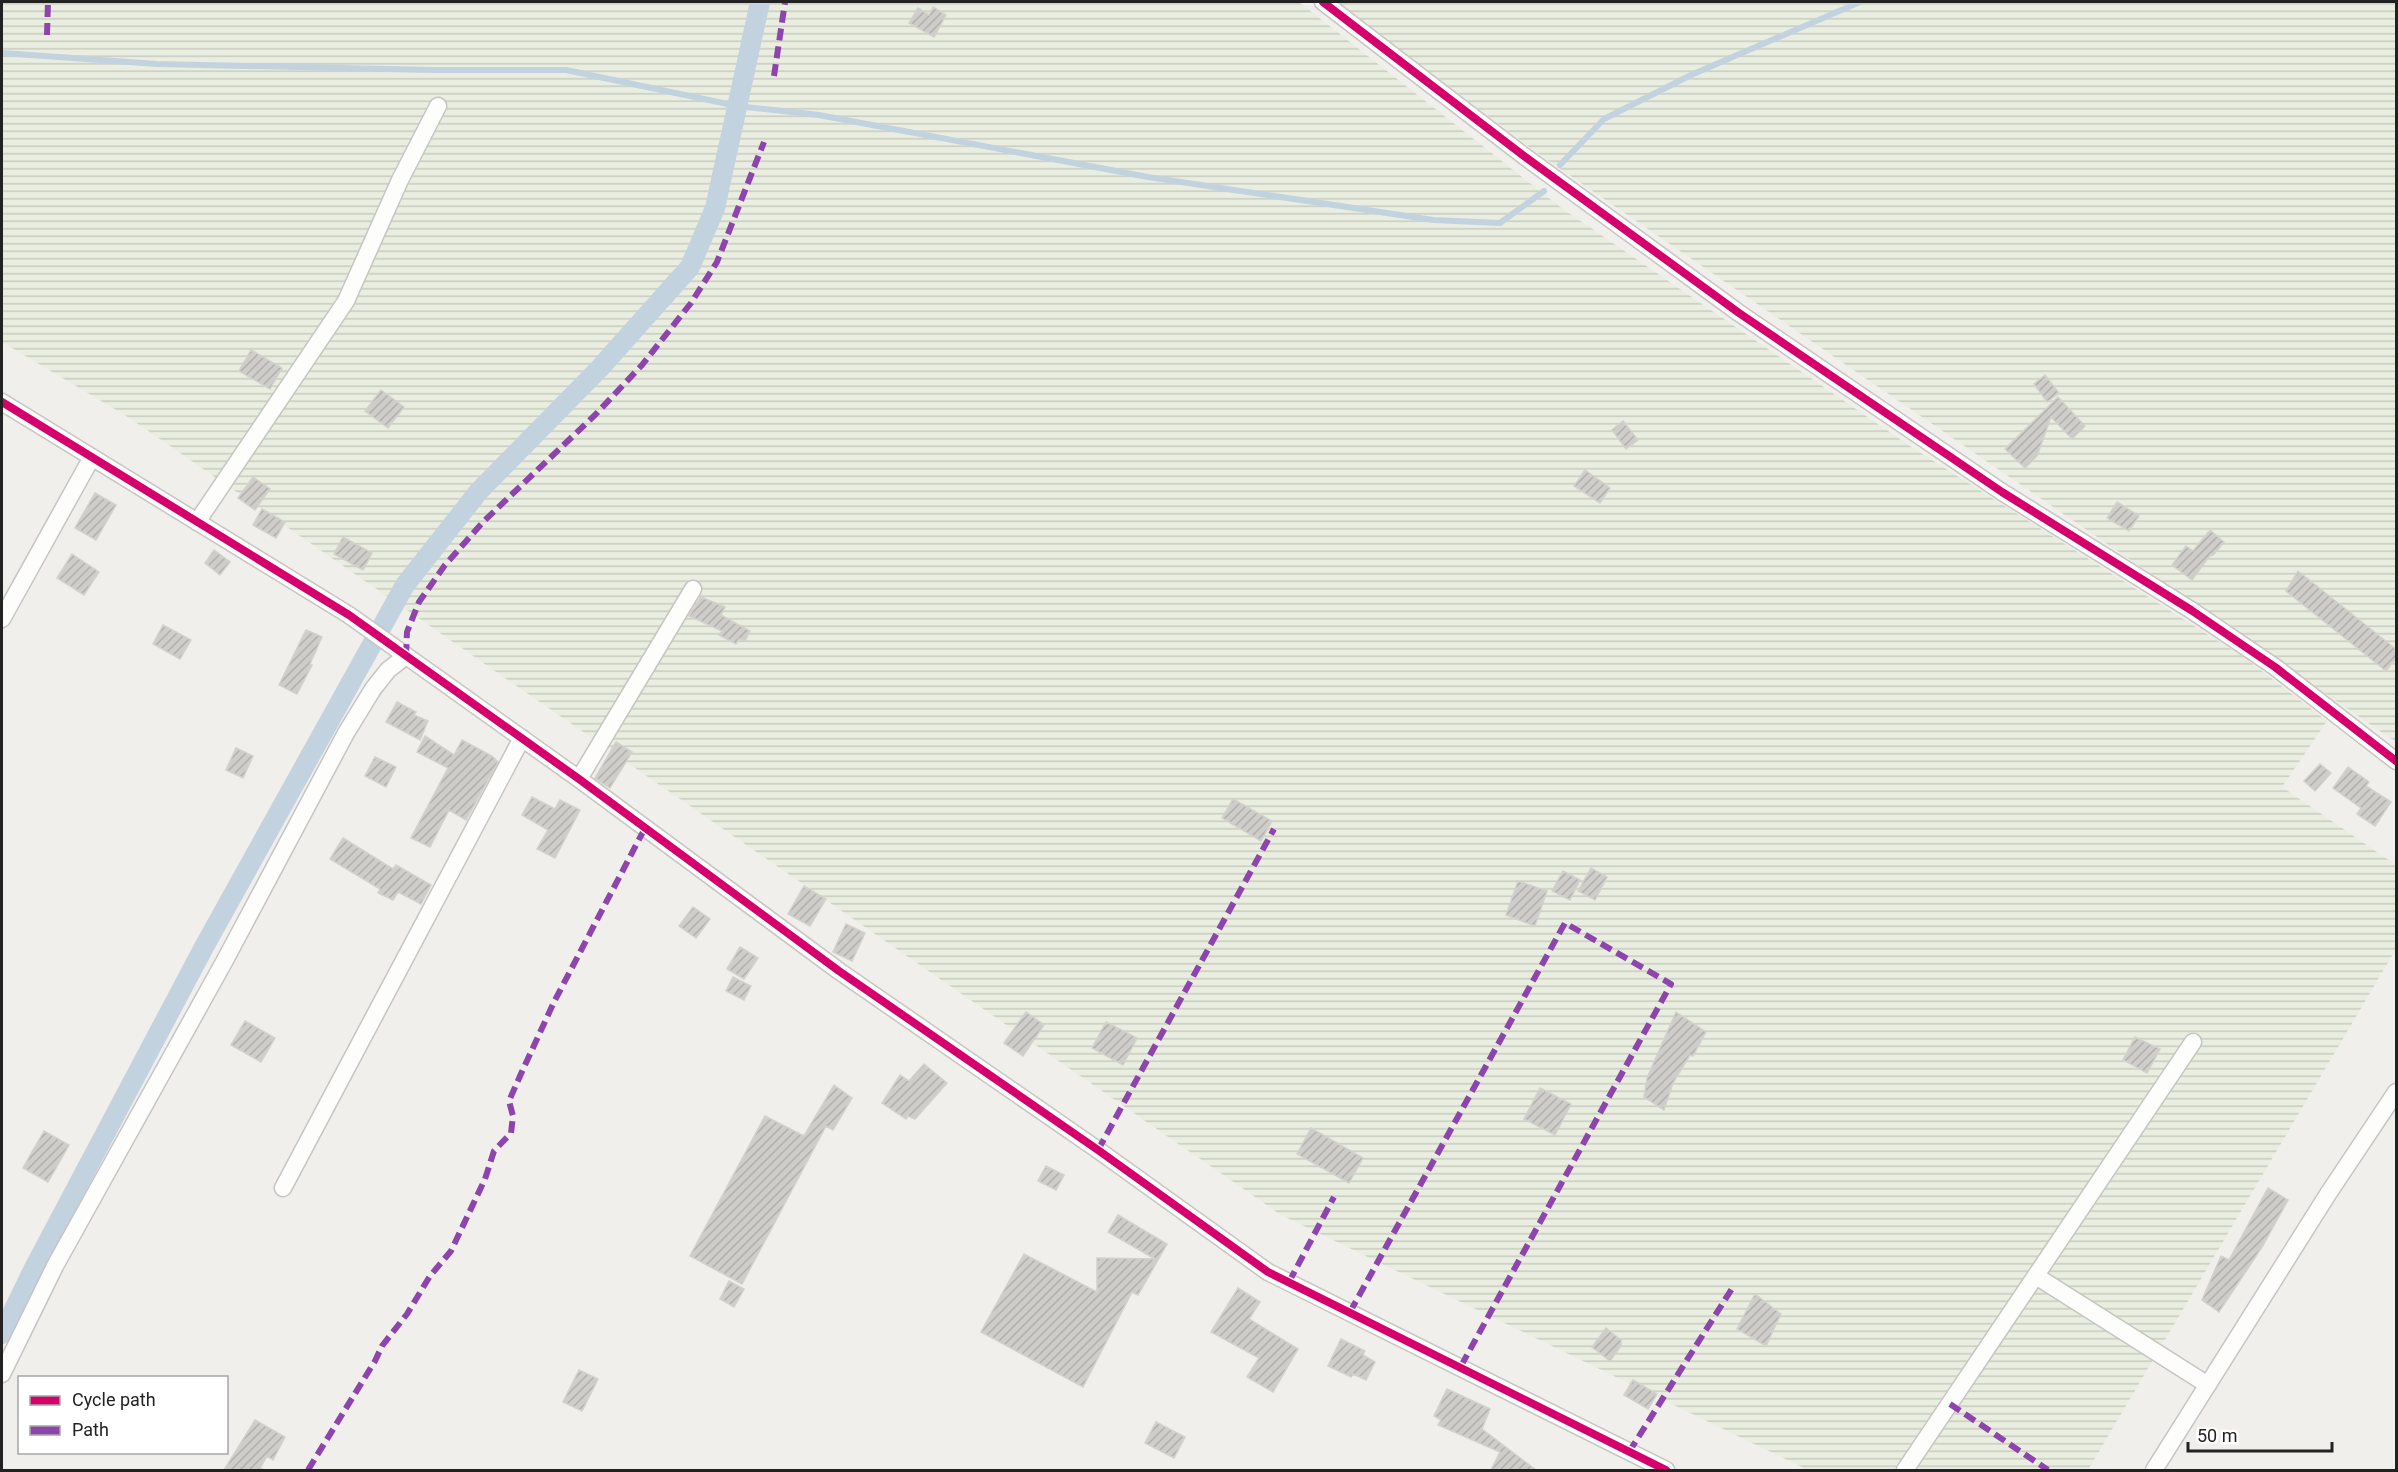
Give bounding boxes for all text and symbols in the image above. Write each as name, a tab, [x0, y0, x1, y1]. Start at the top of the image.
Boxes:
legend	[18, 1376, 228, 1454]
text: Cycle path	[72, 1389, 156, 1410]
scale bar	[2188, 1415, 2332, 1453]
text: Path	[72, 1419, 109, 1440]
text: 50 m	[2197, 1425, 2237, 1446]

